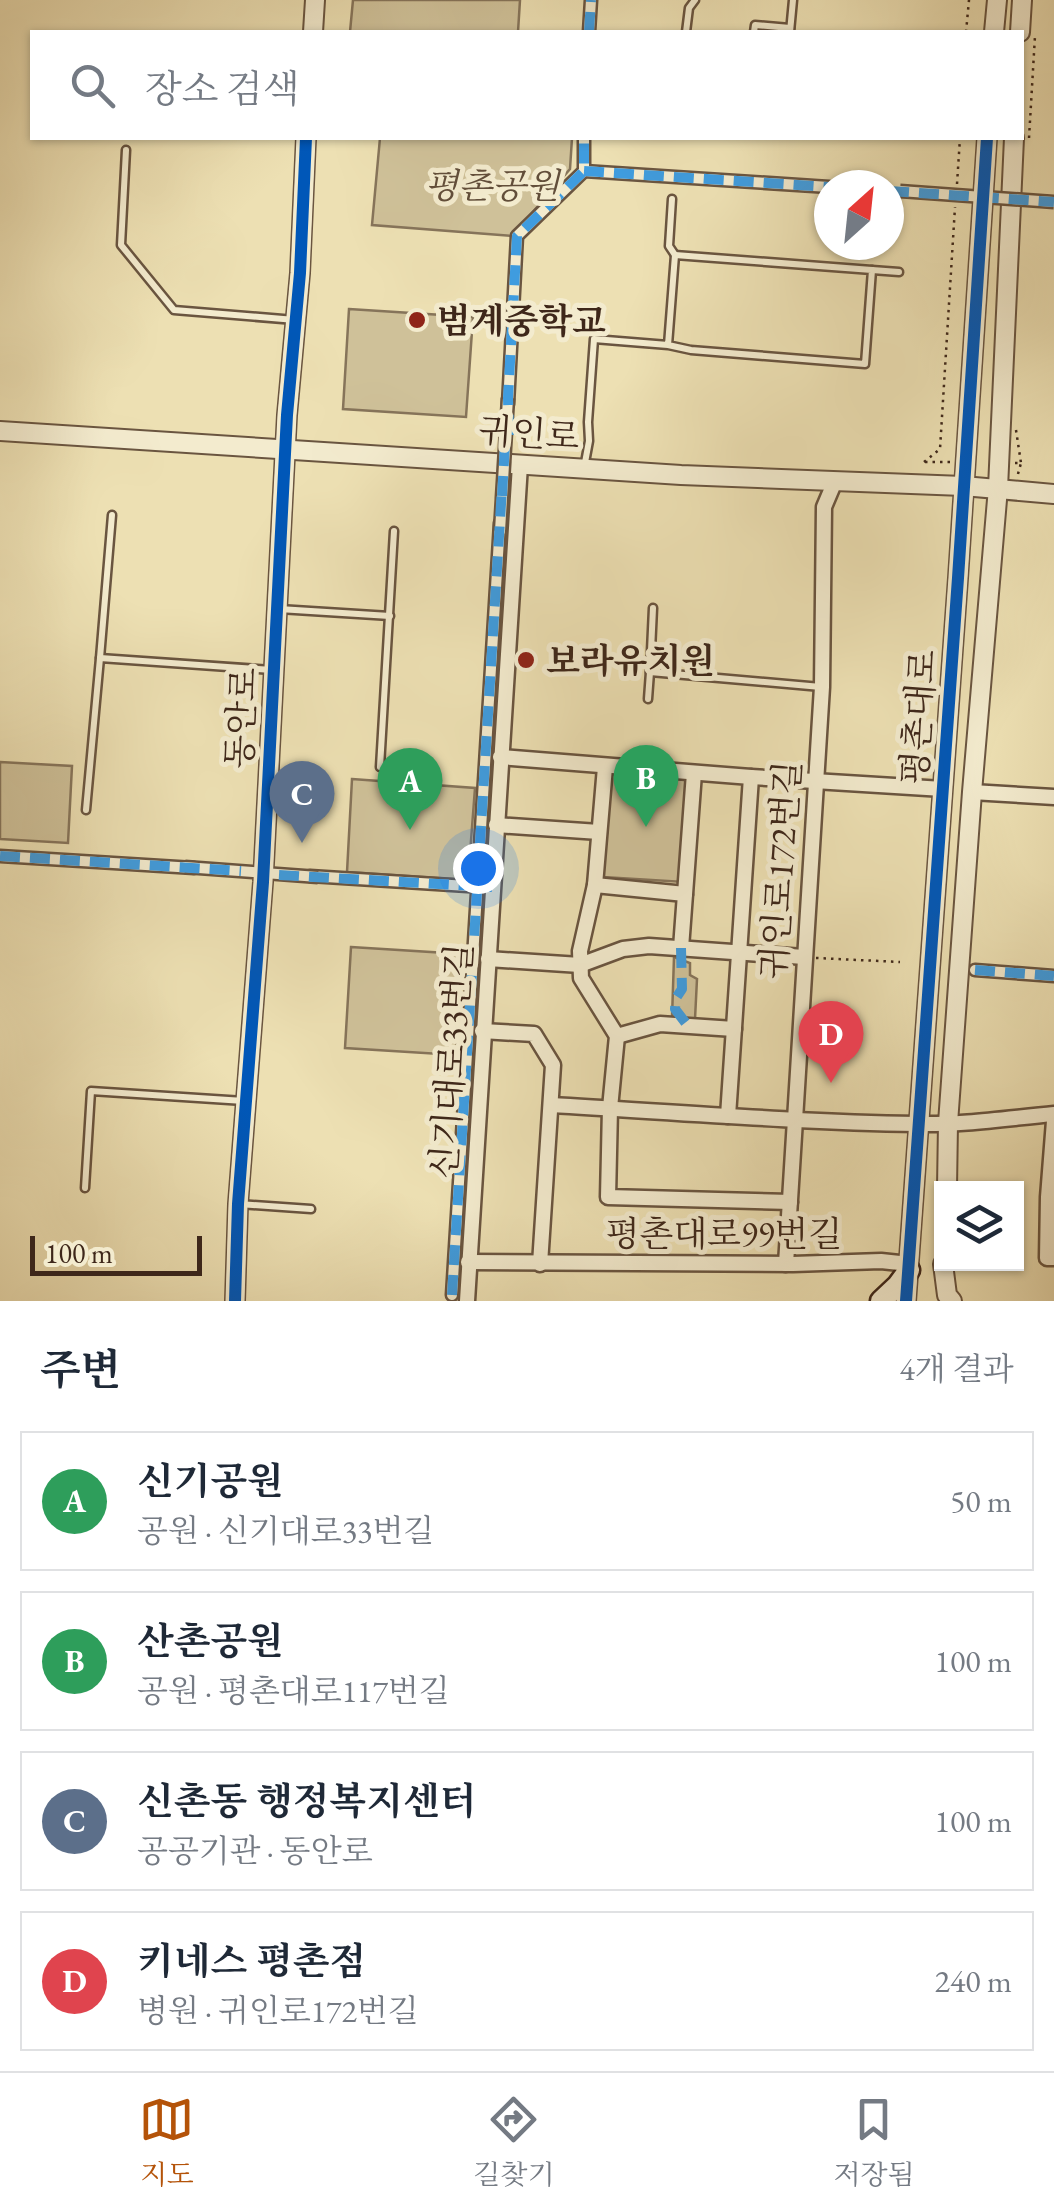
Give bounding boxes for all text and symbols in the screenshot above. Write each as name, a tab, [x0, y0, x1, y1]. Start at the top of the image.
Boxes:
search box	[30, 30, 1024, 140]
icon: search	[65, 58, 120, 113]
text: 장소 검색	[145, 64, 299, 113]
park label: 평촌공원	[424, 163, 562, 208]
north arrow	[814, 170, 904, 260]
place label: 범계중학교	[437, 298, 606, 343]
marker: 범계중학교	[406, 309, 428, 331]
street label: 귀인로	[477, 407, 581, 459]
place label: 보라유치원	[546, 638, 715, 683]
street label: 평촌대로	[891, 648, 945, 786]
marker: 보라유치원	[515, 649, 537, 671]
street label: 동안로	[216, 666, 266, 770]
pin: B	[614, 744, 678, 827]
pin: A	[378, 748, 442, 830]
street label: 귀인로172번길	[750, 759, 810, 981]
pin: C	[270, 760, 334, 843]
your location	[453, 843, 504, 894]
street label: 신기대로33번길	[420, 941, 482, 1181]
pin: D	[798, 1000, 864, 1083]
map controls	[934, 1181, 1024, 1271]
button: layers	[934, 1181, 1024, 1271]
street label: 평촌대로99번길	[606, 1211, 842, 1256]
scale bar	[30, 1231, 202, 1276]
text: 100 m	[45, 1235, 113, 1271]
text: 주변	[40, 1342, 121, 1397]
text: 4개 결과	[900, 1348, 1014, 1390]
text: 신기공원	[137, 1456, 284, 1505]
text: A	[63, 1480, 86, 1522]
text: 50 m	[950, 1480, 1012, 1522]
text: 공원 · 신기대로33번길	[137, 1510, 434, 1552]
text: 산촌공원	[137, 1616, 284, 1665]
text: B	[64, 1640, 85, 1682]
text: 100 m	[935, 1640, 1012, 1682]
text: 공원 · 평촌대로117번길	[137, 1670, 450, 1712]
text: 신촌동 행정복지센터	[137, 1776, 476, 1825]
text: C	[63, 1800, 86, 1842]
text: 100 m	[935, 1800, 1012, 1842]
text: 공공기관 · 동안로	[137, 1830, 373, 1872]
text: 키네스 평촌점	[137, 1936, 366, 1985]
text: D	[62, 1960, 87, 2002]
text: 240 m	[935, 1960, 1012, 2002]
text: 병원 · 귀인로172번길	[137, 1990, 419, 2032]
tab: 지도	[139, 2092, 194, 2192]
tab: 길찾기	[473, 2092, 554, 2192]
tab: 저장됨	[833, 2092, 915, 2192]

